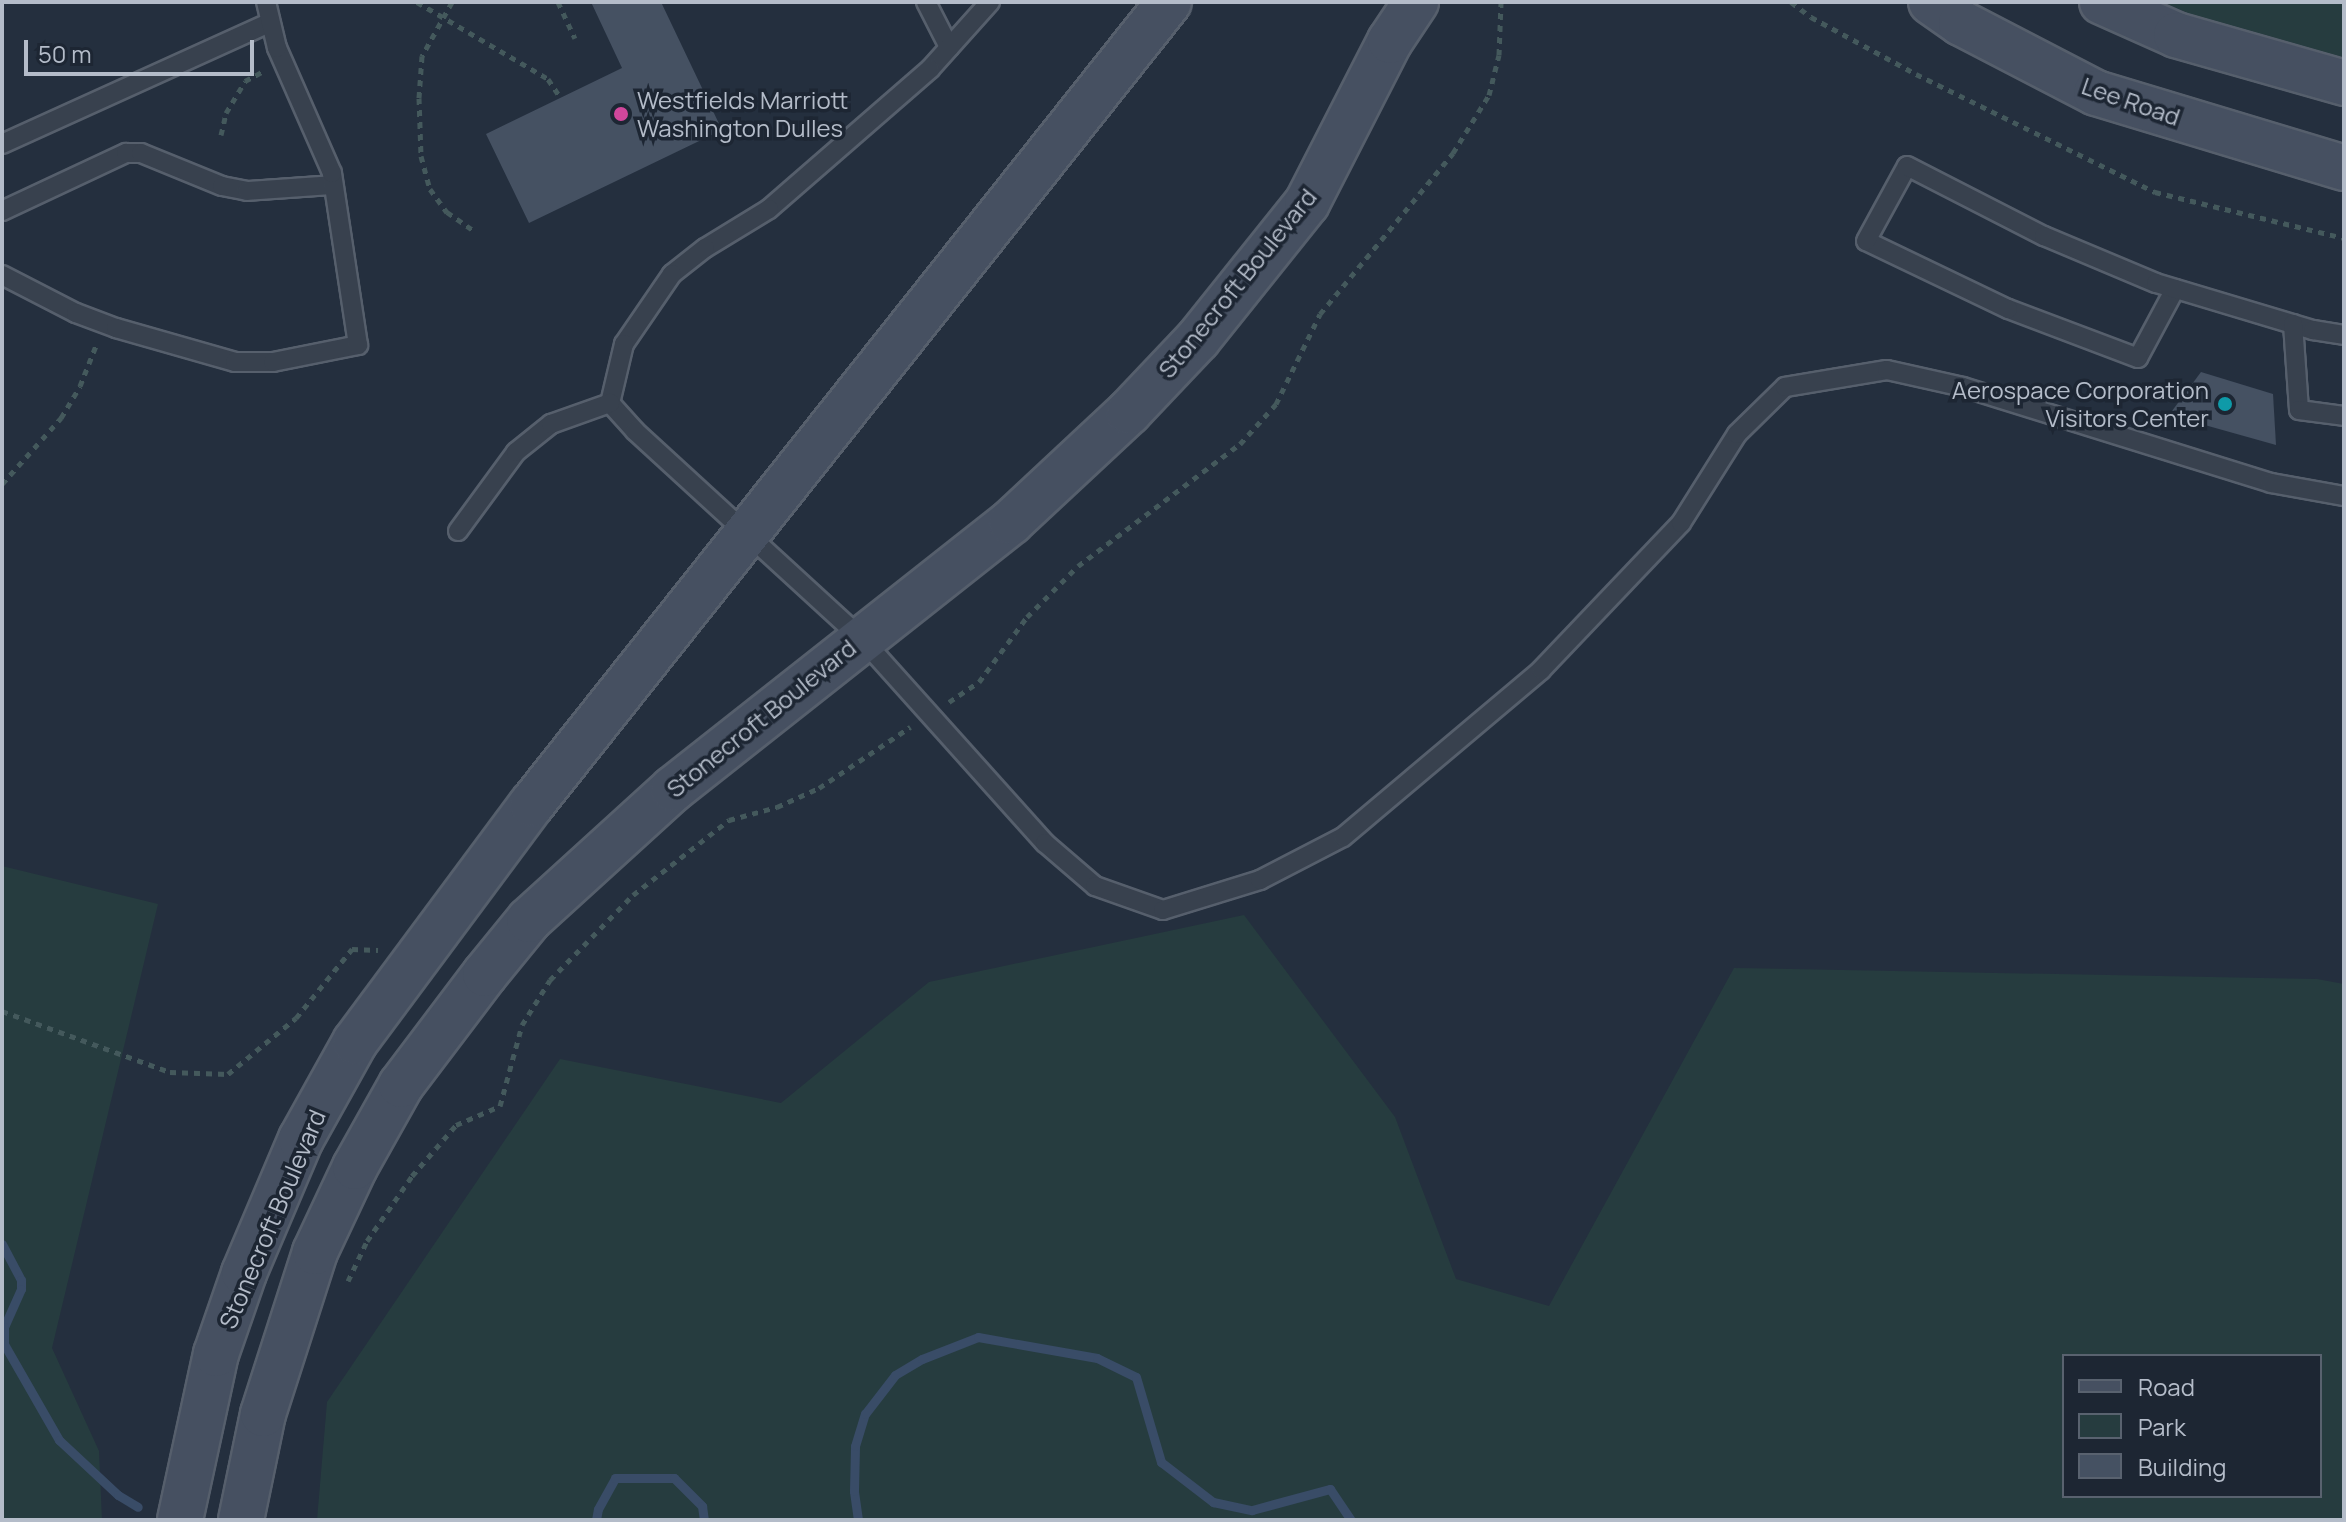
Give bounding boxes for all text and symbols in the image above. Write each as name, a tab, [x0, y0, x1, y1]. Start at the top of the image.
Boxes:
scale bar	[28, 24, 258, 74]
text: 50 m	[38, 37, 92, 70]
street label: Lee Road	[2078, 71, 2184, 131]
place label: Westfields Marriott Washington Dulles	[637, 86, 848, 142]
marker: Westfields Marriott Washington Dulles	[612, 105, 630, 123]
street label: Stonecroft Boulevard	[1152, 183, 1322, 383]
place label: Aerospace Corporation Visitors Center	[1952, 376, 2209, 432]
marker: Aerospace Corporation Visitors Center	[2216, 395, 2234, 413]
street label: Stonecroft Boulevard	[661, 633, 861, 803]
street label: Stonecroft Boulevard	[213, 1105, 331, 1333]
legend	[2062, 1354, 2322, 1498]
text: Road	[2138, 1370, 2195, 1403]
text: Park	[2138, 1410, 2186, 1443]
text: Building	[2138, 1450, 2226, 1483]

